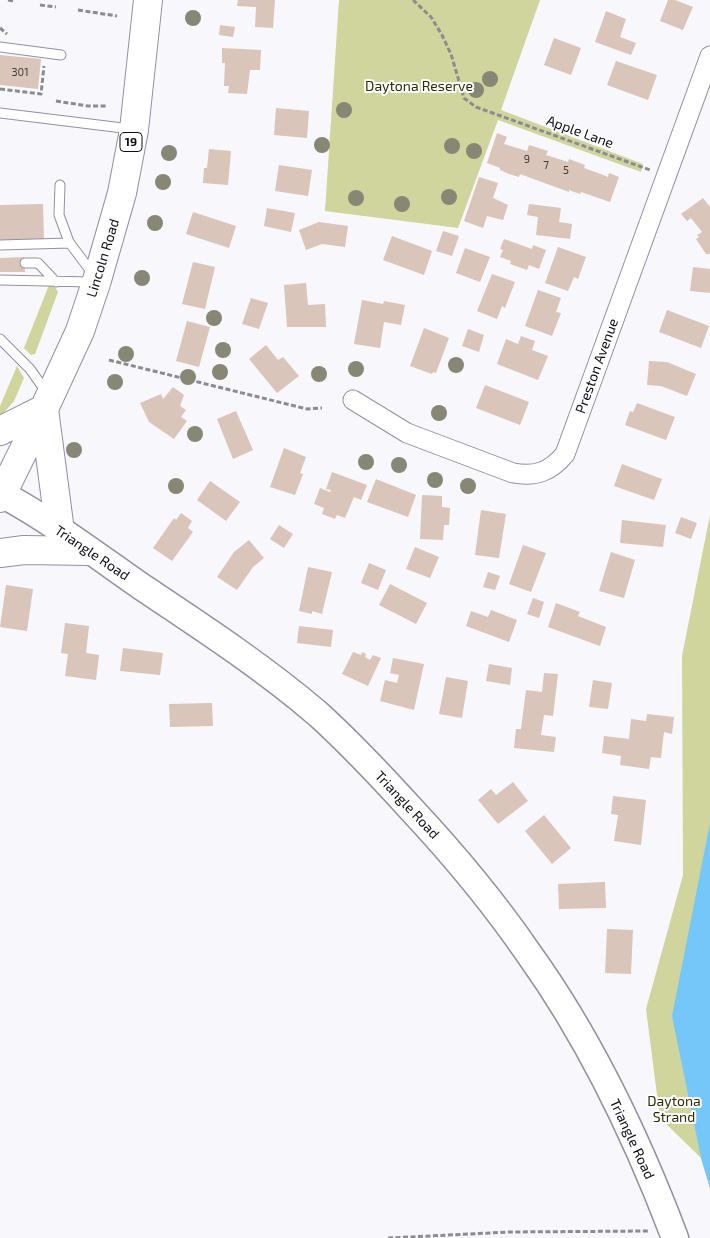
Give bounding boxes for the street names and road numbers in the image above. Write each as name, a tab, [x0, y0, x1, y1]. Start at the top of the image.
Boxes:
street label: Apple Lane	[544, 112, 616, 152]
road number: 19	[120, 132, 142, 152]
street label: Lincoln Road	[83, 217, 123, 299]
street label: Preston Avenue	[572, 316, 622, 416]
street label: Triangle Road	[51, 522, 133, 584]
street label: Triangle Road	[371, 768, 443, 842]
street label: Triangle Road	[606, 1096, 658, 1182]

